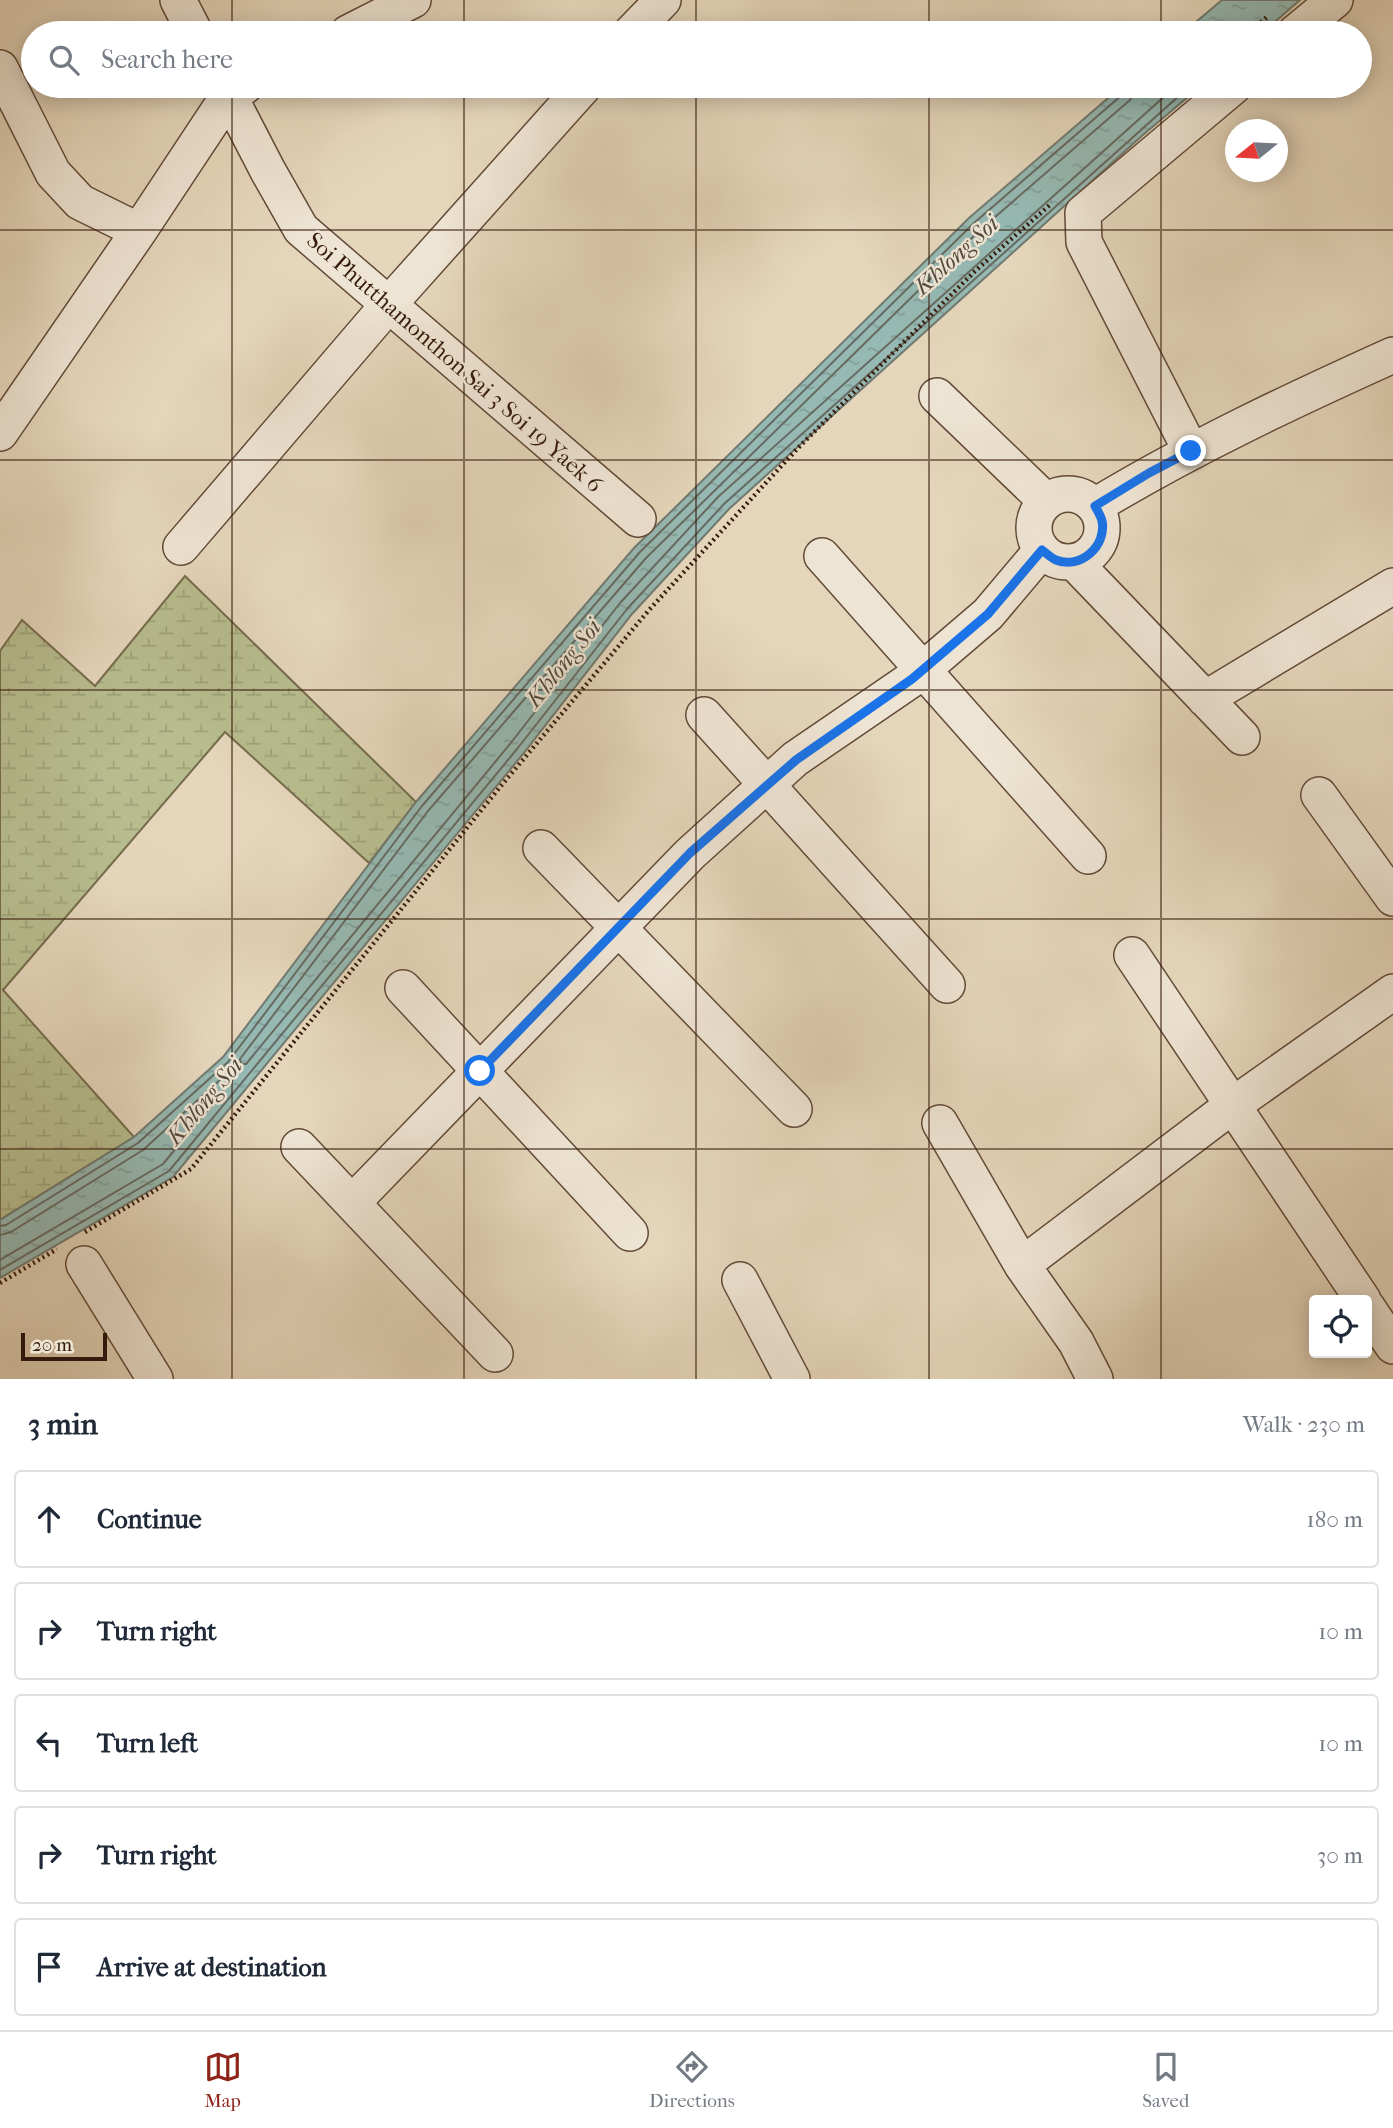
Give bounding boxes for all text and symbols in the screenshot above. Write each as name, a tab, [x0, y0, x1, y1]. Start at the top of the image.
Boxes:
search box	[21, 21, 1372, 98]
icon: search	[45, 41, 83, 79]
text: Search here	[101, 44, 233, 75]
north arrow	[1225, 119, 1288, 182]
water label: Khlong Soi	[906, 208, 1006, 302]
street label: Soi Phutthamonthon Sai 3 Soi 19 Yaek 6	[301, 227, 608, 499]
route end	[1175, 435, 1206, 466]
water label: Khlong Soi	[518, 612, 608, 714]
water label: Khlong Soi	[158, 1050, 250, 1152]
route start	[464, 1055, 495, 1086]
map controls	[1309, 1295, 1372, 1358]
button: locate	[1309, 1295, 1372, 1358]
scale bar	[21, 1330, 107, 1362]
text: 20 m	[32, 1334, 72, 1356]
text: 3 min	[28, 1407, 98, 1442]
text: Walk · 230 m	[1243, 1411, 1365, 1438]
icon: ahead	[30, 1500, 68, 1538]
text: Continue	[97, 1504, 202, 1535]
text: 180 m	[1306, 1506, 1363, 1533]
icon: right	[30, 1612, 68, 1650]
text: Turn right	[97, 1616, 217, 1647]
text: 10 m	[1318, 1618, 1363, 1645]
icon: left	[30, 1724, 68, 1762]
text: Turn left	[97, 1728, 198, 1759]
text: 10 m	[1318, 1730, 1363, 1757]
icon: right	[30, 1836, 68, 1874]
text: Turn right	[97, 1840, 217, 1871]
text: 30 m	[1317, 1842, 1363, 1869]
icon: arrive	[30, 1948, 68, 1986]
text: Arrive at destination	[97, 1952, 327, 1983]
tab: Map	[204, 2048, 242, 2112]
tab: Directions	[649, 2048, 735, 2112]
tab: Saved	[1142, 2048, 1189, 2112]

